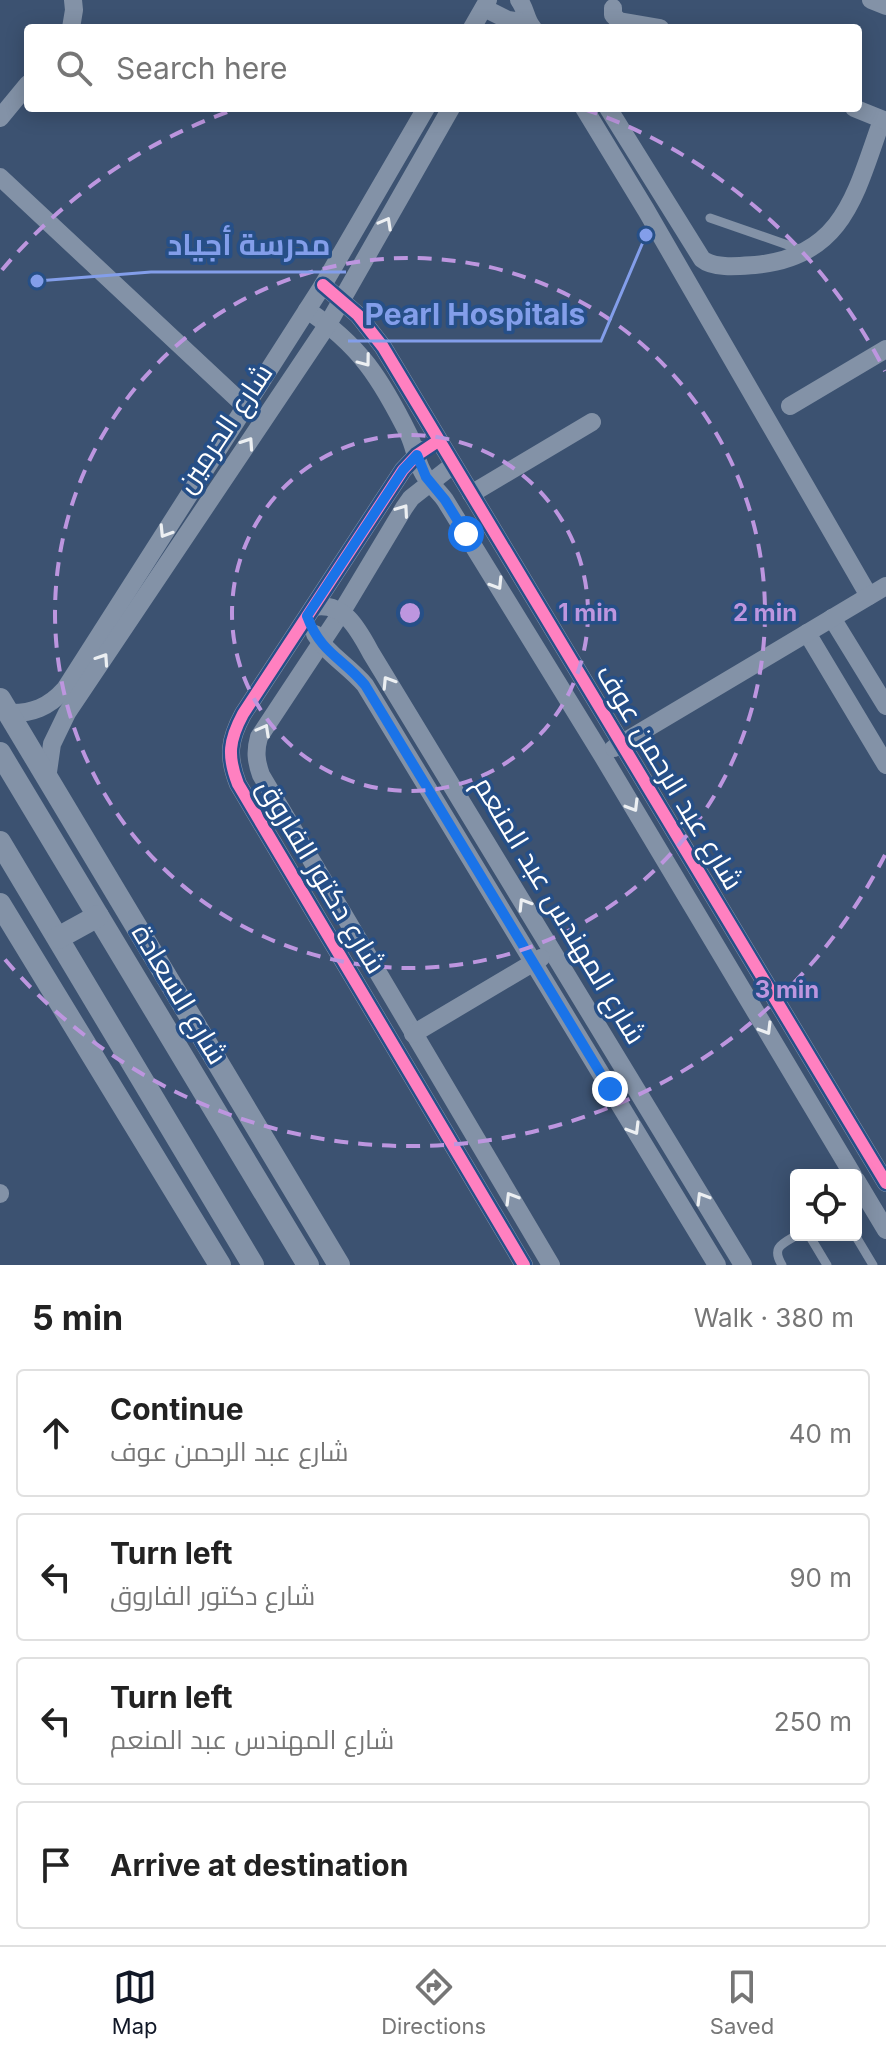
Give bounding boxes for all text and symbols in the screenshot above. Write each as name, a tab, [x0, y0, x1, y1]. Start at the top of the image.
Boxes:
search box	[24, 24, 862, 112]
icon: search	[52, 46, 96, 90]
text: Search here	[116, 50, 288, 86]
callout: مدرسة أجياد	[151, 218, 346, 272]
one-way arrow	[376, 218, 392, 232]
text: مدرسة أجياد	[167, 225, 331, 262]
callout: Pearl Hospitals	[348, 287, 601, 341]
text: Pearl Hospitals	[365, 296, 585, 332]
one-way arrow	[355, 352, 369, 367]
street label: شارع الحرمين	[168, 357, 281, 500]
one-way arrow	[238, 438, 253, 452]
one-way arrow	[393, 505, 408, 519]
route start	[448, 516, 484, 552]
one-way arrow	[159, 523, 174, 538]
one-way arrow	[487, 575, 503, 590]
text: 1 min	[558, 598, 618, 627]
text: 2 min	[733, 598, 797, 627]
centre of rings	[396, 599, 424, 627]
one-way arrow	[93, 654, 108, 668]
street label: شارع عبد الرحمن عوف	[588, 658, 751, 897]
one-way arrow	[383, 676, 398, 691]
one-way arrow	[255, 723, 270, 738]
street label: شارع المهندس عبد المنعم	[464, 770, 653, 1051]
street label: شارع دكتور الفاروق	[249, 773, 393, 980]
one-way arrow	[623, 797, 638, 812]
one-way arrow	[519, 898, 534, 913]
street label: شارع السعادة	[123, 918, 235, 1071]
text: 3 min	[755, 975, 819, 1004]
one-way arrow	[756, 1020, 772, 1035]
route end	[592, 1071, 628, 1107]
one-way arrow	[624, 1120, 640, 1135]
map controls	[790, 1169, 862, 1241]
button: locate	[790, 1169, 862, 1241]
one-way arrow	[506, 1192, 521, 1207]
one-way arrow	[697, 1192, 712, 1207]
text: 5 min	[32, 1297, 123, 1338]
text: Walk · 380 m	[694, 1302, 854, 1333]
text: Continue	[110, 1391, 244, 1427]
icon: ahead	[34, 1411, 78, 1455]
text: 40 m	[789, 1418, 852, 1449]
text: شارع عبد الرحمن عوف	[110, 1436, 349, 1467]
text: Turn left	[110, 1535, 232, 1571]
icon: left	[34, 1555, 78, 1599]
text: 90 m	[789, 1562, 852, 1593]
text: شارع دكتور الفاروق	[110, 1580, 315, 1611]
text: Turn left	[110, 1679, 232, 1715]
icon: left	[34, 1699, 78, 1743]
text: 250 m	[774, 1706, 852, 1737]
text: شارع المهندس عبد المنعم	[110, 1724, 394, 1755]
icon: arrive	[34, 1843, 78, 1887]
text: Arrive at destination	[110, 1847, 408, 1883]
tab: Map	[112, 1965, 158, 2039]
tab: Directions	[381, 1965, 486, 2039]
tab: Saved	[710, 1965, 774, 2039]

